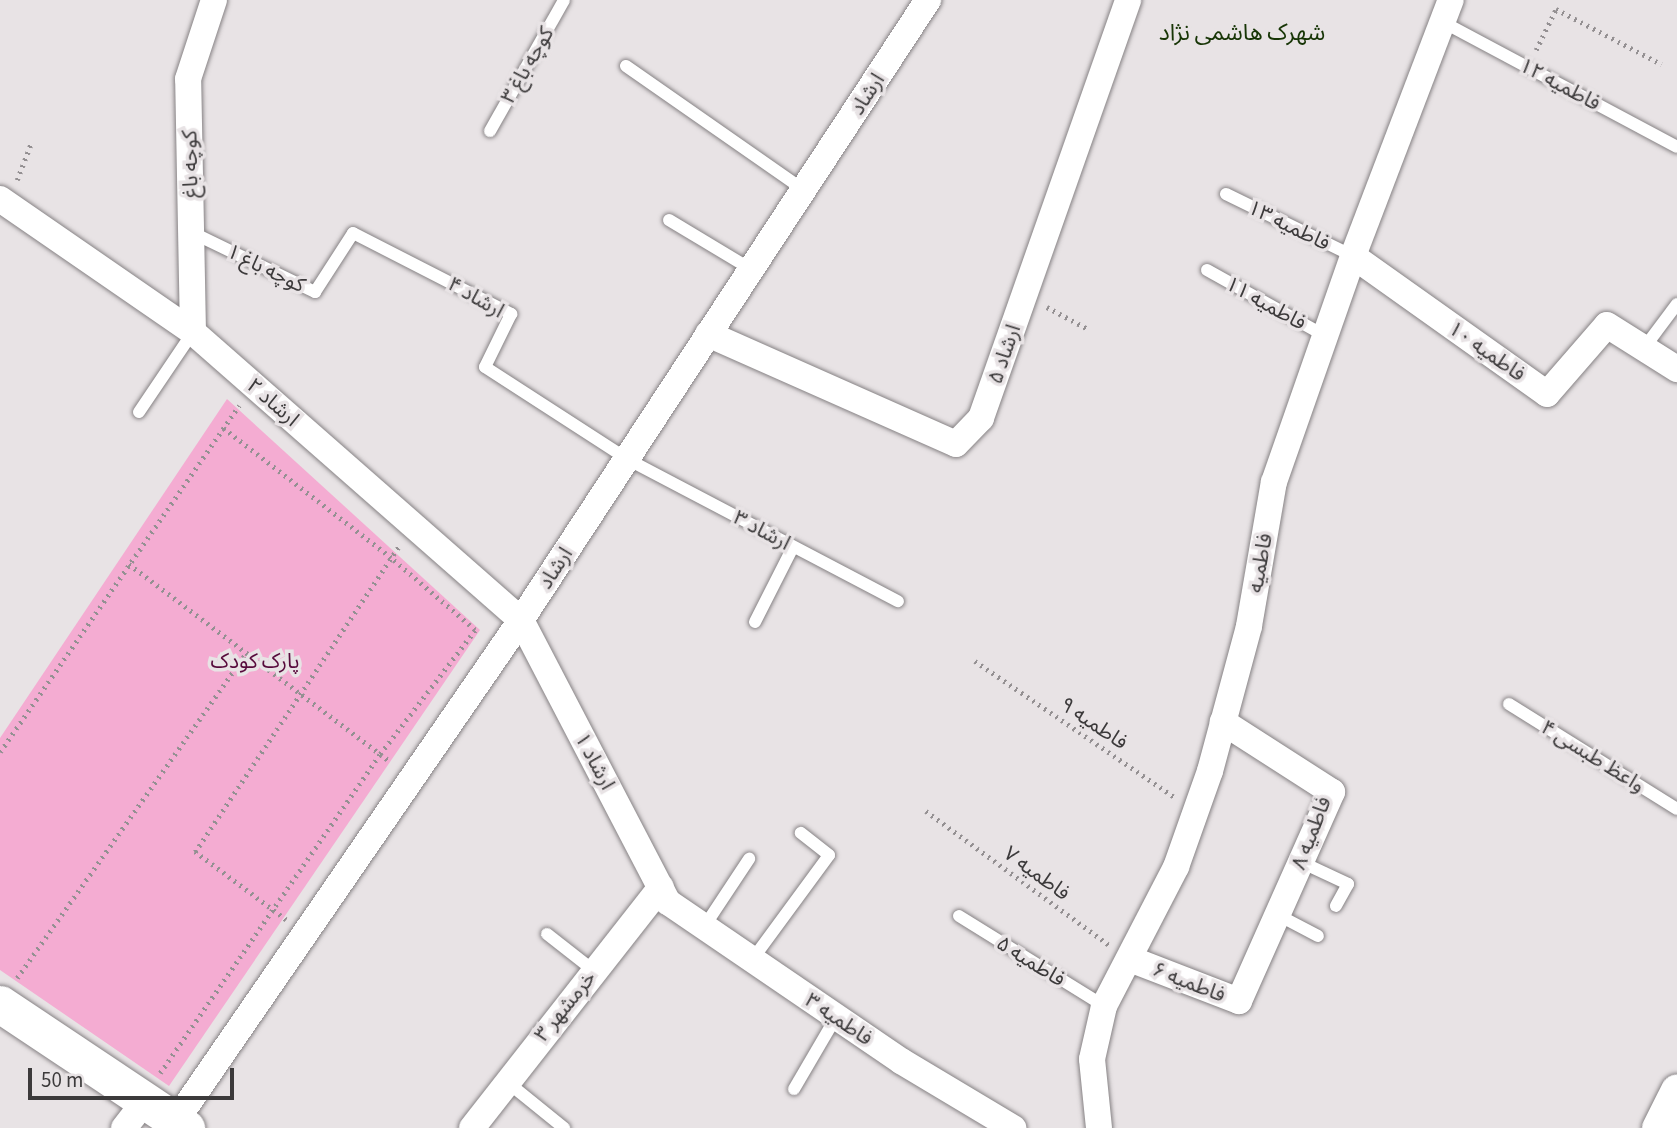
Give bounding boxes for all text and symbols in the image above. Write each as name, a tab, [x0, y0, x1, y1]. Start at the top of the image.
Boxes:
district label: شهرک هاشمی نژاد	[1159, 19, 1325, 47]
street label: کوچه باغ ۳	[495, 22, 559, 108]
street label: فاطمیه ۱۲	[1515, 52, 1605, 116]
street label: ارشاد	[844, 68, 890, 120]
street label: کوچه باغ	[177, 130, 203, 198]
street label: فاطمیه ۱۳	[1244, 194, 1334, 256]
street label: کوچه باغ ۱	[223, 238, 309, 298]
street label: ارشاد ۴	[443, 271, 509, 323]
street label: فاطمیه ۱۱	[1221, 271, 1311, 335]
street label: فاطمیه ۱۰	[1444, 315, 1530, 387]
street label: ارشاد ۵	[982, 321, 1026, 387]
street label: ارشاد ۲	[242, 373, 304, 431]
street label: ارشاد ۳	[729, 505, 795, 555]
street label: فاطمیه	[1242, 531, 1278, 595]
street label: ارشاد	[532, 542, 578, 594]
park label: پارک کودک	[211, 648, 299, 674]
street label: فاطمیه ۹	[1055, 691, 1133, 755]
street label: واعظ طبسی ۴	[1536, 714, 1650, 798]
street label: ارشاد ۱	[570, 728, 620, 794]
street label: فاطمیه ۸	[1286, 793, 1336, 873]
street label: فاطمیه ۷	[999, 840, 1075, 906]
street label: فاطمیه ۵	[992, 930, 1070, 992]
street label: فاطمیه ۶	[1149, 957, 1229, 1007]
street label: خرمشهر ۳	[529, 965, 601, 1047]
street label: فاطمیه ۳	[800, 987, 878, 1051]
scale bar	[32, 1054, 238, 1098]
text: 50 m	[41, 1065, 83, 1095]

